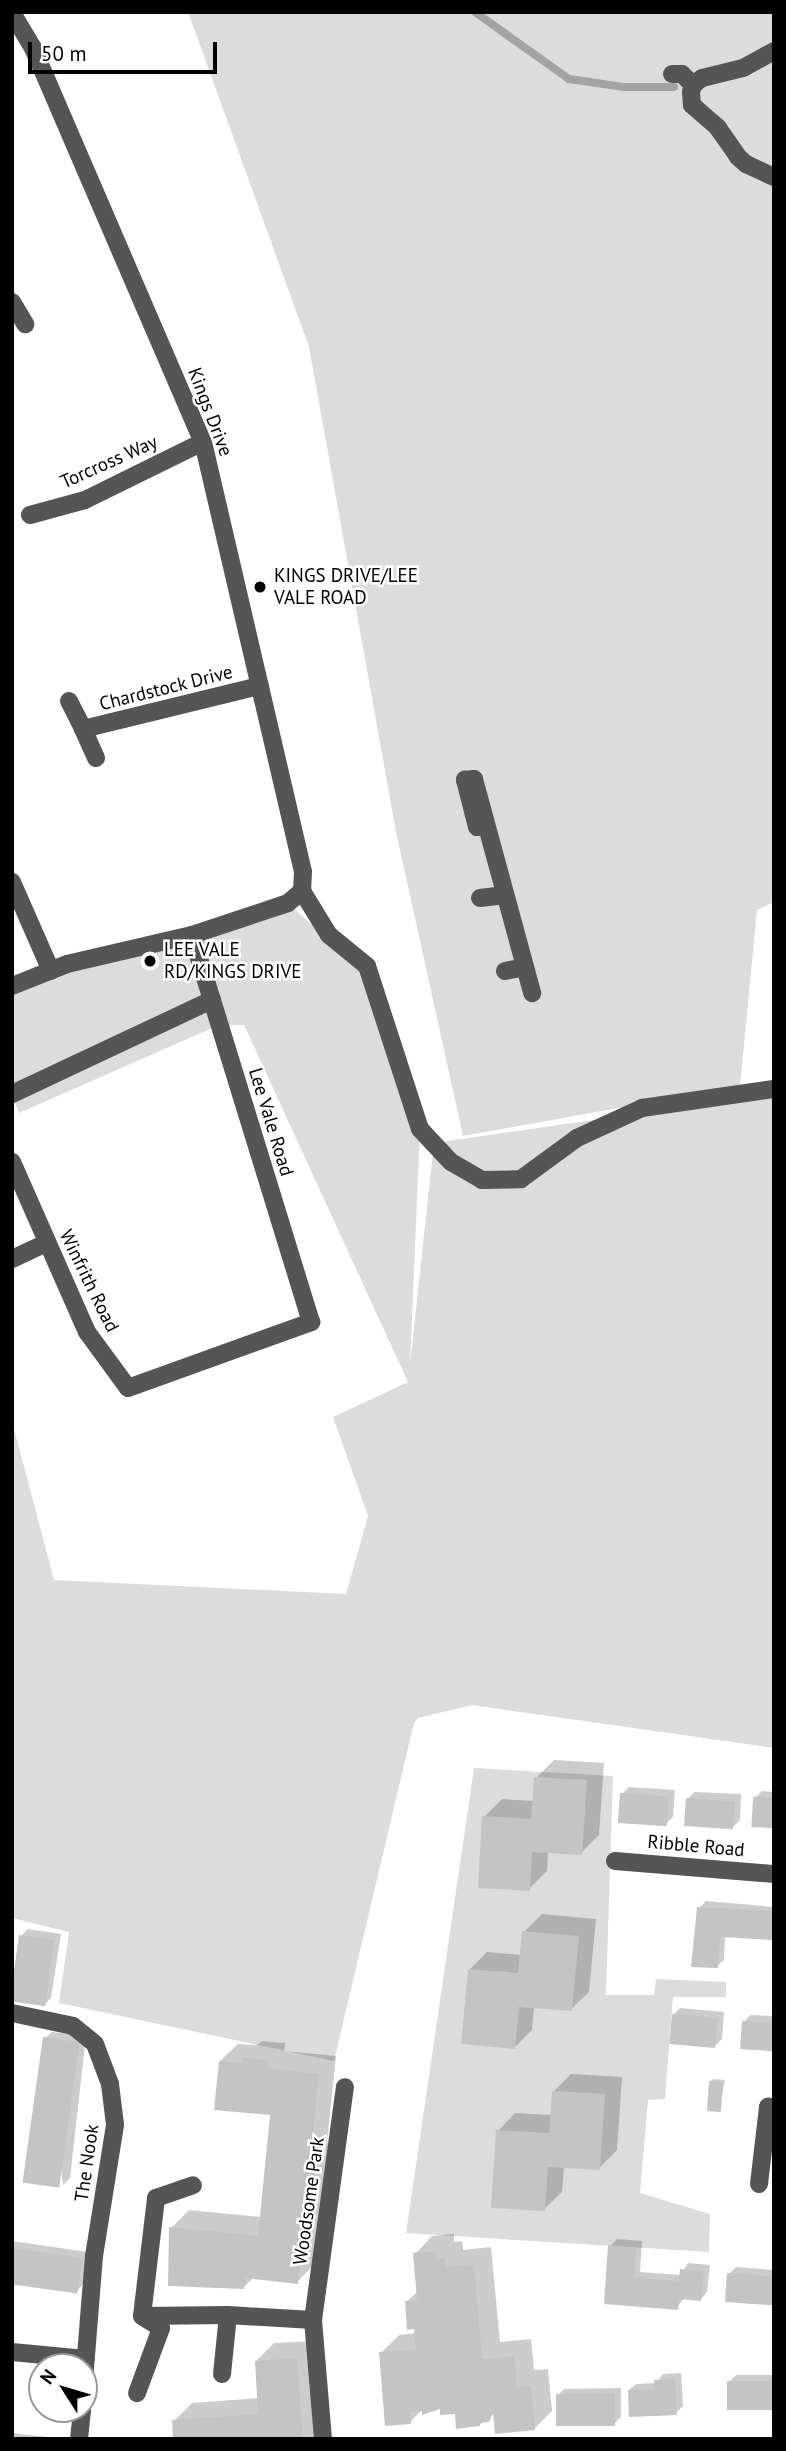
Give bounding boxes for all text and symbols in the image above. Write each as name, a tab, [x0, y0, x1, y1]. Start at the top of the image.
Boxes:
scale bar	[32, 28, 220, 72]
text: 50 m	[41, 40, 87, 67]
street label: Kings Drive	[183, 365, 237, 459]
street label: Torcross Way	[57, 430, 161, 494]
place label: KINGS DRIVE/LEE VALE ROAD	[274, 565, 418, 609]
marker: KINGS DRIVE/LEE VALE ROAD	[252, 579, 268, 595]
street label: Chardstock Drive	[97, 660, 235, 716]
place label: LEE VALE RD/KINGS DRIVE	[164, 939, 301, 983]
marker: LEE VALE RD/KINGS DRIVE	[142, 953, 158, 969]
street label: Lee Vale Road	[244, 1065, 298, 1179]
street label: Winfrith Road	[54, 1226, 124, 1336]
street label: Ribble Road	[646, 1830, 746, 1862]
street label: The Nook	[70, 2123, 104, 2203]
street label: Woodsome Park	[289, 2136, 329, 2266]
north arrow	[28, 2353, 98, 2423]
text: N	[34, 2364, 61, 2389]

